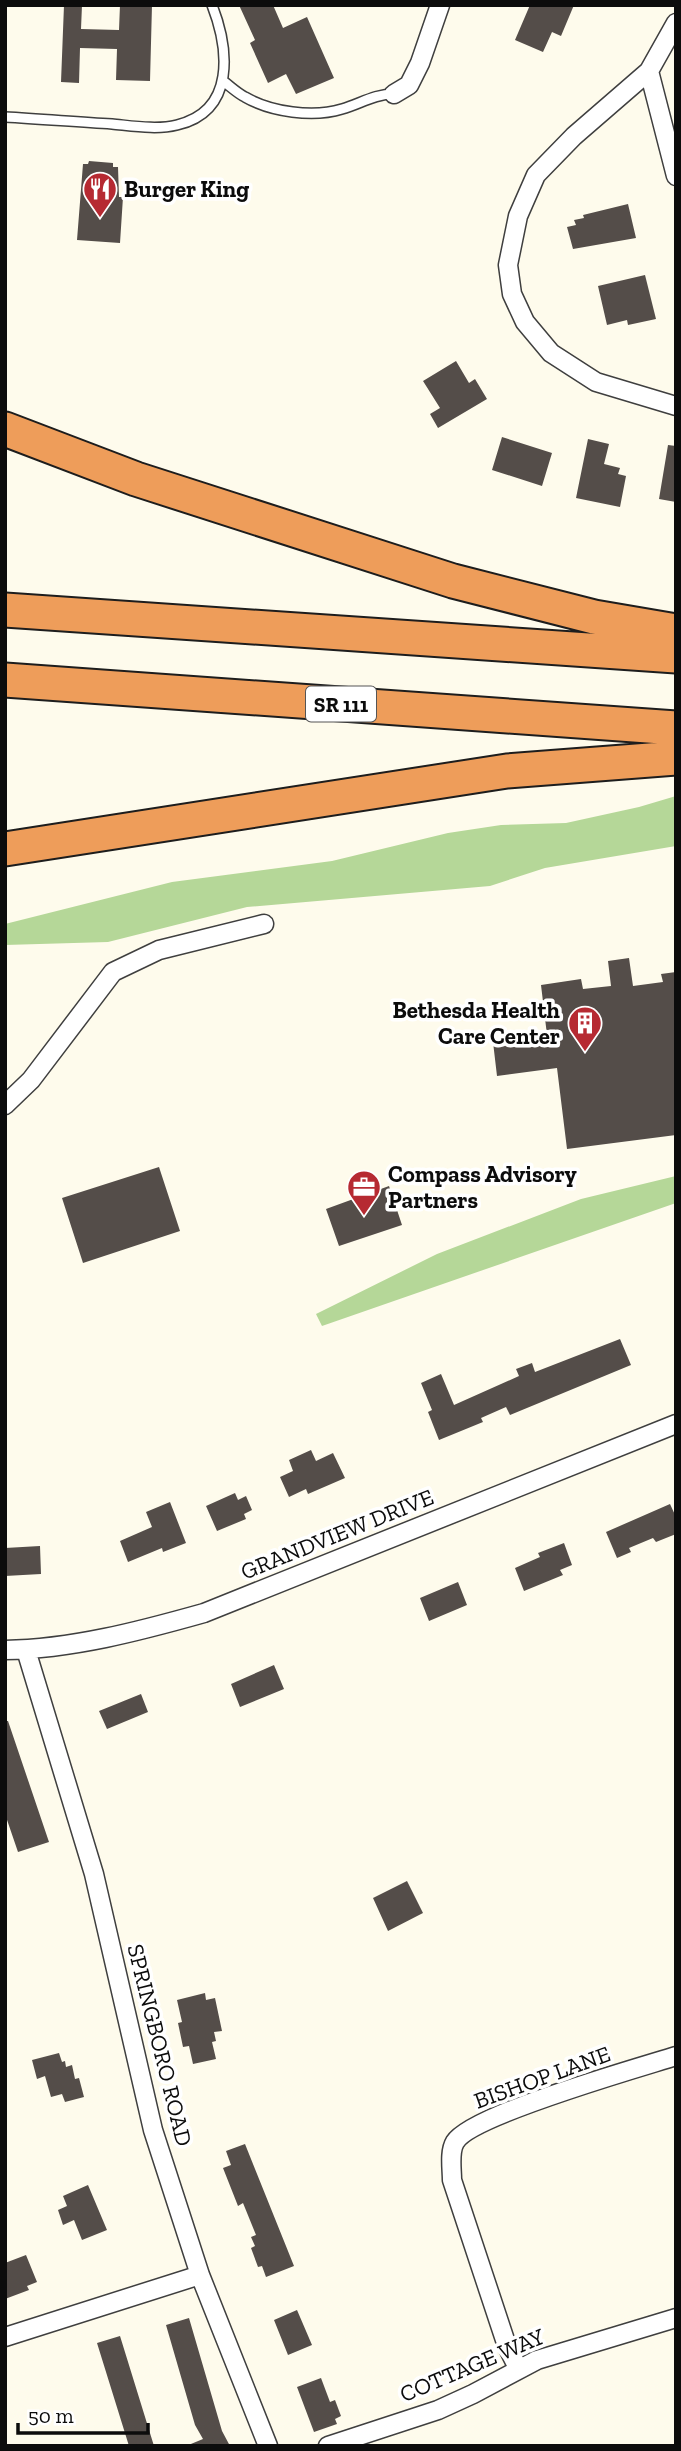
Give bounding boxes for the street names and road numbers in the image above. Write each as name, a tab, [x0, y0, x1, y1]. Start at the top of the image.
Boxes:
road number: SR 111	[306, 686, 376, 722]
street label: GRANDVIEW DRIVE	[237, 1483, 437, 1585]
street label: SPRINGBORO ROAD	[121, 1941, 199, 2149]
street label: BISHOP LANE	[470, 2039, 614, 2115]
street label: COTTAGE WAY	[395, 2322, 549, 2408]

